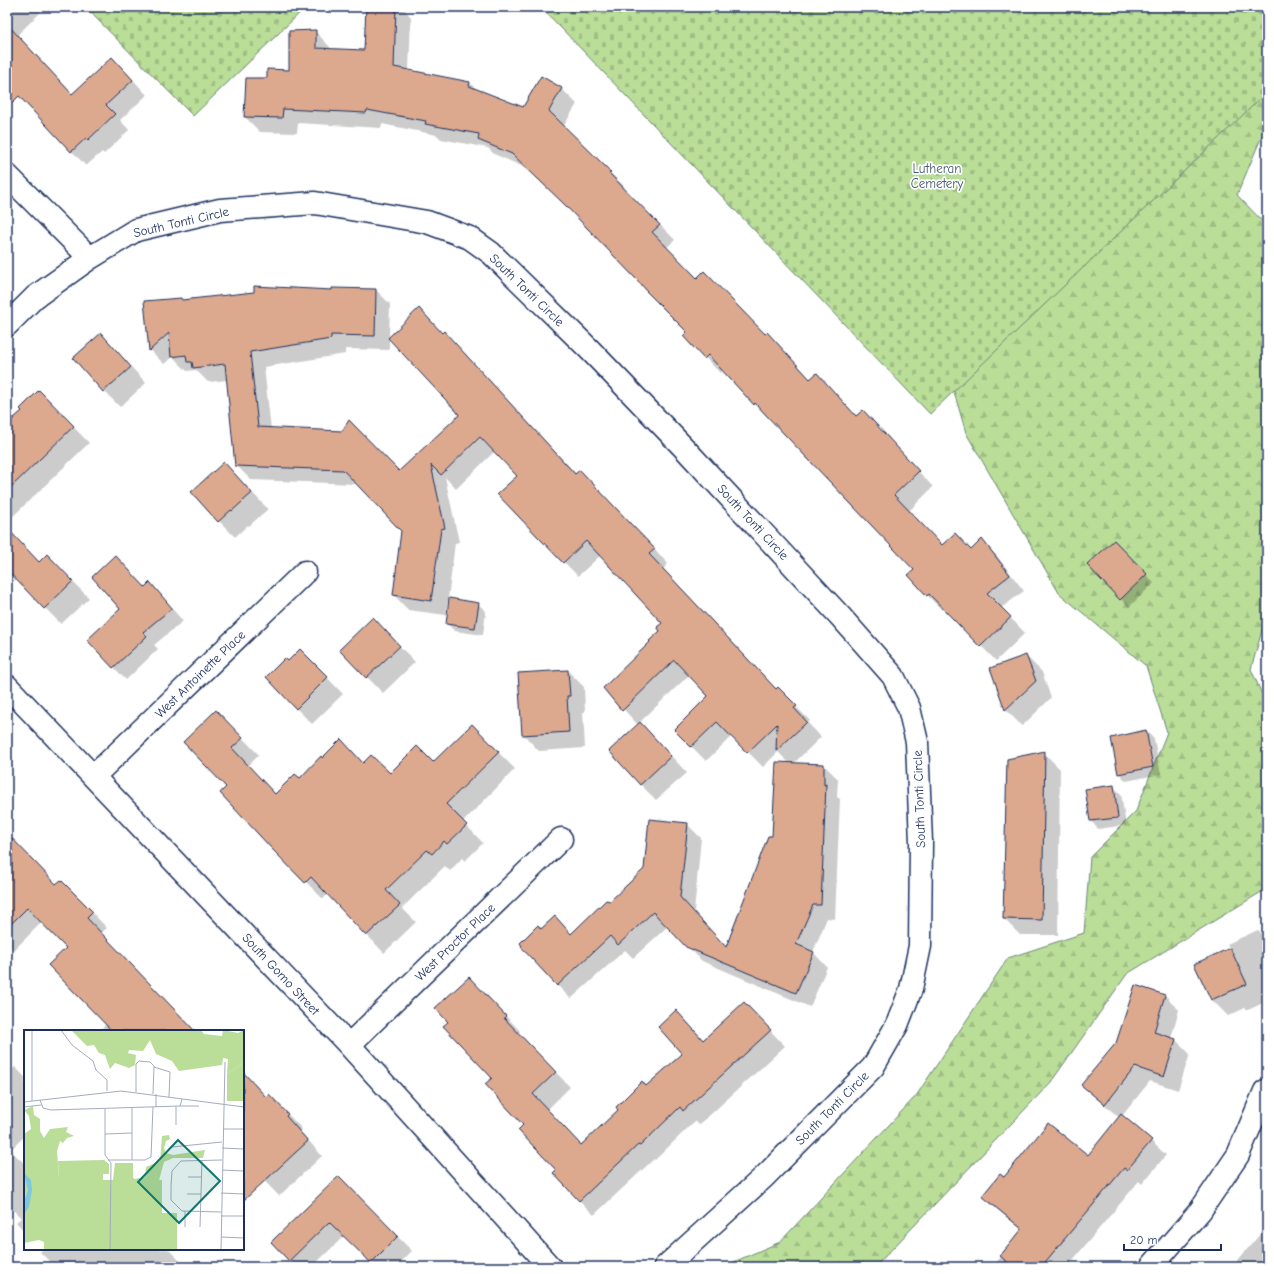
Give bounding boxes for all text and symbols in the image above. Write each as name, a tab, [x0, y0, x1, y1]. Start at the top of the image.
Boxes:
park label: Lutheran Cemetery	[911, 161, 963, 191]
street label: South Tonti Circle	[132, 204, 231, 240]
street label: South Tonti Circle	[487, 251, 568, 330]
street label: South Tonti Circle	[714, 481, 792, 563]
street label: West Antoinette Place	[152, 627, 249, 721]
street label: South Tonti Circle	[910, 749, 928, 848]
street label: West Proctor Place	[412, 900, 498, 984]
street label: South Gomo Street	[239, 930, 324, 1019]
inset map	[24, 1030, 244, 1250]
street label: South Tonti Circle	[792, 1068, 872, 1148]
scale bar	[1124, 1226, 1221, 1252]
text: 20 m	[1130, 1233, 1158, 1247]

